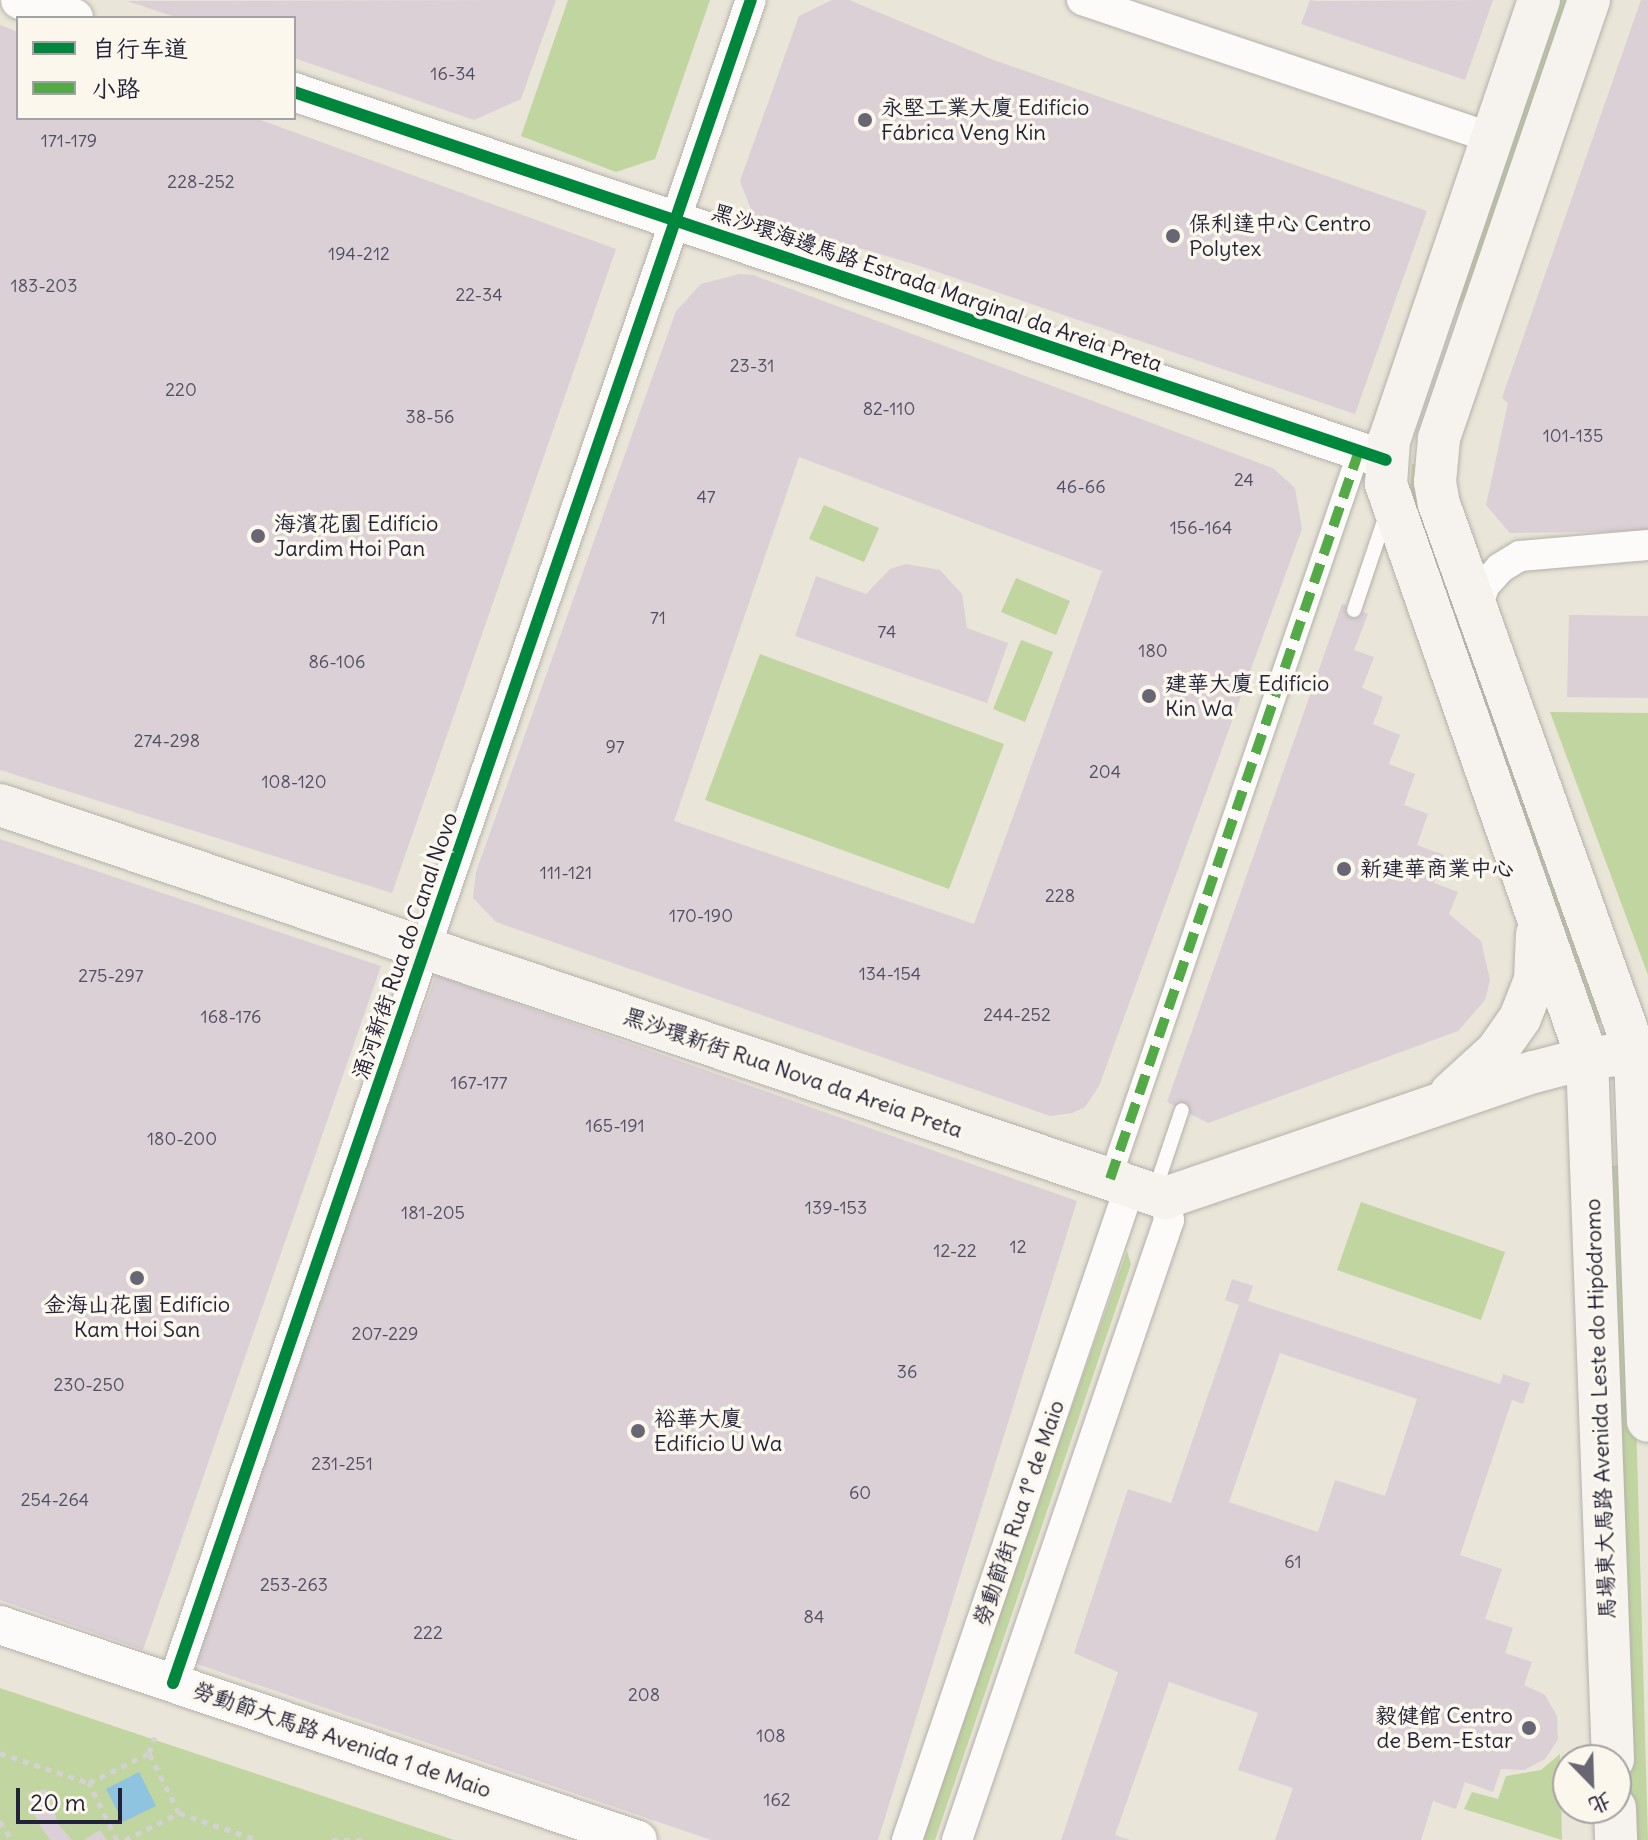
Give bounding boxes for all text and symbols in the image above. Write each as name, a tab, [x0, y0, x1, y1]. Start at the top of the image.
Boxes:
legend	[16, 16, 296, 120]
text: 自行车道	[92, 33, 188, 63]
house number: 16-34	[430, 63, 476, 85]
text: 小路	[92, 73, 140, 103]
place label: 永堅工業大廈 Edifício Fábrica Veng Kin	[881, 94, 1089, 146]
marker: 永堅工業大廈 Edifício Fábrica Veng Kin	[856, 111, 874, 129]
house number: 171-179	[41, 130, 97, 152]
house number: 228-252	[167, 171, 235, 193]
street label: 黑沙環海邊馬路 Estrada Marginal da Areia Preta	[708, 198, 1166, 378]
place label: 保利達中心 Centro Polytex	[1189, 210, 1371, 262]
marker: 保利達中心 Centro Polytex	[1164, 227, 1182, 245]
house number: 194-212	[328, 243, 390, 265]
house number: 183-203	[11, 275, 77, 297]
house number: 22-34	[455, 284, 503, 306]
house number: 23-31	[730, 355, 774, 377]
house number: 220	[165, 379, 197, 401]
house number: 82-110	[863, 398, 915, 420]
house number: 38-56	[405, 406, 455, 428]
house number: 101-135	[1543, 425, 1603, 447]
house number: 24	[1234, 469, 1254, 491]
house number: 46-66	[1056, 476, 1106, 498]
house number: 47	[696, 486, 716, 508]
place label: 海濱花園 Edifício Jardim Hoi Pan	[274, 510, 438, 562]
house number: 156-164	[1170, 517, 1232, 539]
marker: 海濱花園 Edifício Jardim Hoi Pan	[249, 527, 267, 545]
house number: 71	[650, 607, 666, 629]
house number: 74	[878, 621, 896, 643]
house number: 180	[1138, 640, 1168, 662]
house number: 86-106	[309, 651, 365, 673]
place label: 建華大廈 Edifício Kin Wa	[1165, 670, 1329, 722]
marker: 建華大廈 Edifício Kin Wa	[1140, 687, 1158, 705]
house number: 274-298	[134, 730, 200, 752]
house number: 97	[605, 736, 625, 758]
house number: 204	[1089, 761, 1121, 783]
house number: 108-120	[261, 771, 327, 793]
street label: 涌河新街 Rua do Canal Novo	[347, 809, 463, 1083]
place label: 新建華商業中心	[1360, 856, 1514, 882]
marker: 新建華商業中心	[1335, 860, 1353, 878]
house number: 111-121	[540, 862, 592, 884]
house number: 228	[1045, 885, 1075, 907]
house number: 170-190	[669, 905, 733, 927]
house number: 134-154	[859, 963, 921, 985]
house number: 275-297	[78, 965, 144, 987]
street label: 黑沙環新街 Rua Nova da Areia Preta	[620, 1002, 966, 1144]
house number: 244-252	[983, 1004, 1051, 1026]
house number: 168-176	[201, 1006, 261, 1028]
house number: 167-177	[450, 1072, 508, 1094]
house number: 165-191	[585, 1115, 645, 1137]
house number: 180-200	[147, 1128, 217, 1150]
house number: 139-153	[805, 1197, 867, 1219]
street label: 馬場東大馬路 Avenida Leste do Hipódromo	[1579, 1198, 1621, 1620]
house number: 181-205	[401, 1202, 465, 1224]
house number: 12	[1009, 1236, 1027, 1258]
house number: 12-22	[933, 1240, 977, 1262]
marker: 金海山花園 Edifício Kam Hoi San	[128, 1269, 146, 1287]
place label: 金海山花園 Edifício Kam Hoi San	[44, 1291, 230, 1342]
house number: 207-229	[352, 1323, 418, 1345]
house number: 36	[897, 1361, 917, 1383]
house number: 230-250	[53, 1374, 125, 1396]
street label: 勞動節街 Rua 1º de Maio	[968, 1397, 1070, 1629]
place label: 裕華大廈 Edifício U Wa	[654, 1405, 782, 1456]
marker: 裕華大廈 Edifício U Wa	[629, 1422, 647, 1440]
house number: 231-251	[311, 1453, 373, 1475]
house number: 60	[849, 1482, 871, 1504]
house number: 254-264	[21, 1489, 89, 1511]
house number: 61	[1284, 1551, 1302, 1573]
house number: 253-263	[260, 1574, 328, 1596]
house number: 84	[804, 1606, 824, 1628]
house number: 222	[413, 1622, 443, 1644]
street label: 勞動節大馬路 Avenida 1 de Maio	[189, 1676, 495, 1804]
house number: 208	[628, 1684, 660, 1706]
place label: 毅健館 Centro de Bem-Estar	[1375, 1702, 1513, 1754]
marker: 毅健館 Centro de Bem-Estar	[1520, 1719, 1538, 1737]
house number: 108	[756, 1725, 786, 1747]
north arrow	[1552, 1744, 1632, 1824]
scale bar	[20, 1772, 126, 1822]
text: 20 m	[30, 1787, 86, 1817]
text: 北	[1585, 1787, 1616, 1821]
house number: 162	[763, 1789, 791, 1811]

